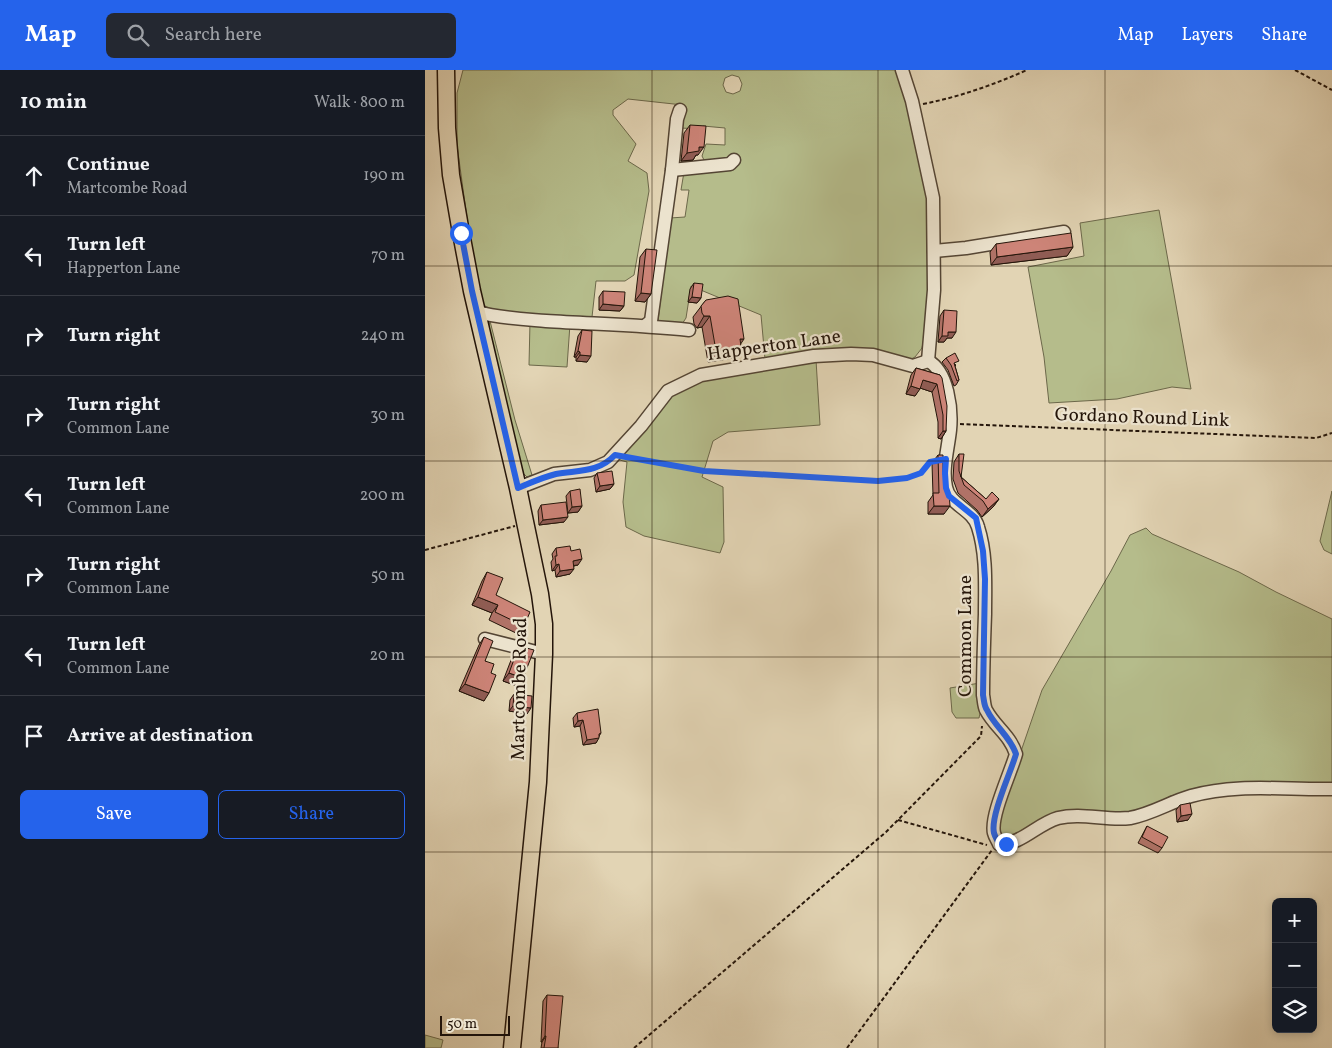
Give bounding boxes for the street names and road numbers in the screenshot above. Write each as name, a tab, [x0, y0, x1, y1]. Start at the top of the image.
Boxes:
street label: Happerton Lane	[705, 324, 843, 368]
street label: Gordano Round Link	[1054, 402, 1230, 434]
street label: Common Lane	[953, 575, 979, 697]
street label: Martcombe Road	[506, 617, 534, 761]

